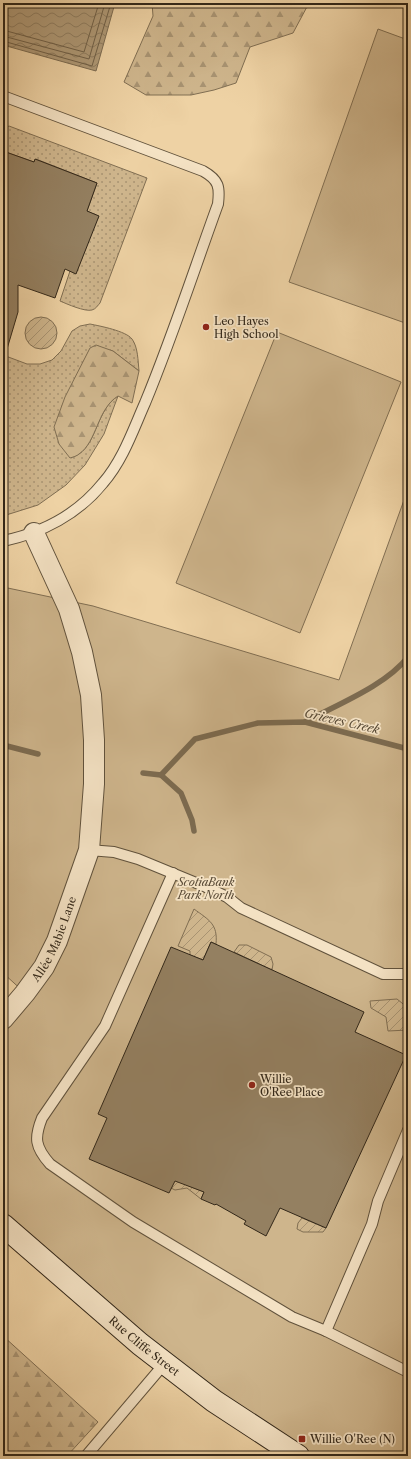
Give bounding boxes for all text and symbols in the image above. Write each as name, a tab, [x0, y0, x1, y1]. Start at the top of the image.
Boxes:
place label: Leo Hayes High School	[214, 314, 279, 341]
marker: Leo Hayes High School	[201, 322, 211, 332]
water label: Grieves Creek	[303, 705, 382, 737]
park label: ScotiaBank Park North	[177, 875, 235, 902]
street label: Allée Mabie Lane	[28, 895, 79, 985]
place label: Willie O'Ree Place	[259, 1072, 323, 1099]
marker: Willie O'Ree Place	[247, 1080, 257, 1090]
street label: Rue Cliffe Street	[106, 1313, 182, 1379]
place label: Willie O'Ree (N)	[309, 1432, 395, 1446]
marker: Willie O'Ree (N)	[297, 1434, 307, 1444]

